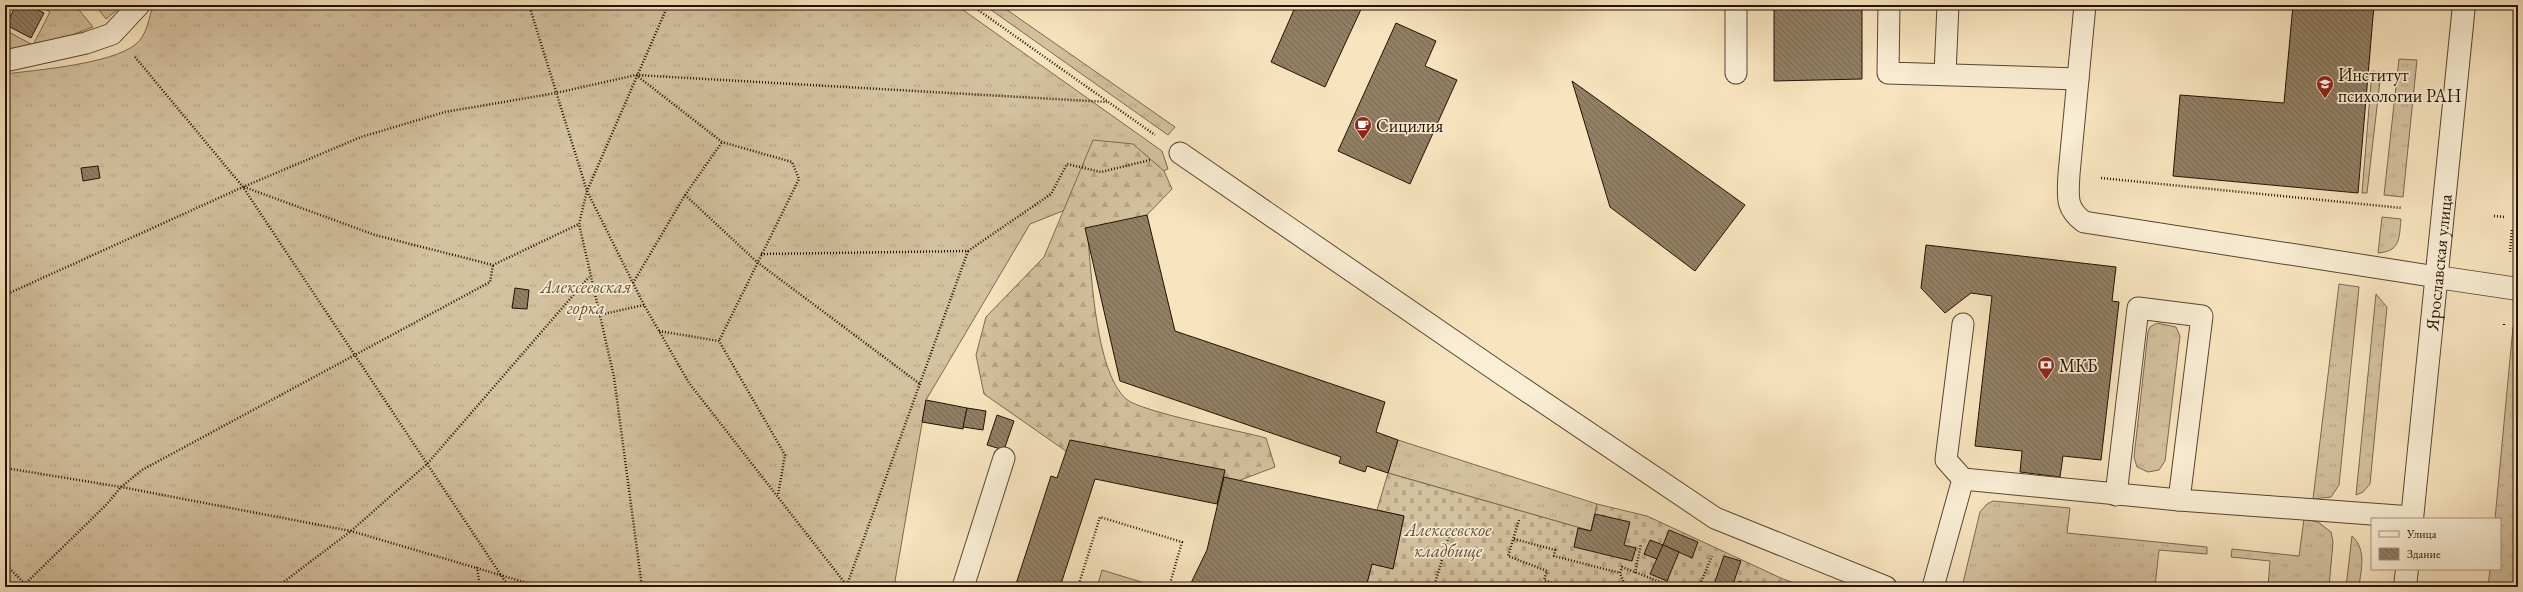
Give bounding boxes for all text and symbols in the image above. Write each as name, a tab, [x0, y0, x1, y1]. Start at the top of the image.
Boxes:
place label: Институт психологии РАН	[2338, 63, 2461, 107]
school or university icon: Институт психологии РАН	[2315, 74, 2335, 99]
place label: Сицилия	[1376, 114, 1443, 137]
cafe icon: Сицилия	[1353, 115, 1373, 140]
street label: Ярославская улица	[2420, 192, 2456, 333]
park label: Алексеевская горка	[538, 275, 632, 320]
place label: МКБ	[2059, 354, 2098, 377]
bank icon: МКБ	[2036, 355, 2056, 380]
park label: Алексеевское кладбище	[1403, 518, 1492, 562]
legend	[2371, 518, 2501, 570]
text: Улица	[2406, 526, 2437, 542]
text: Здание	[2407, 546, 2441, 562]

